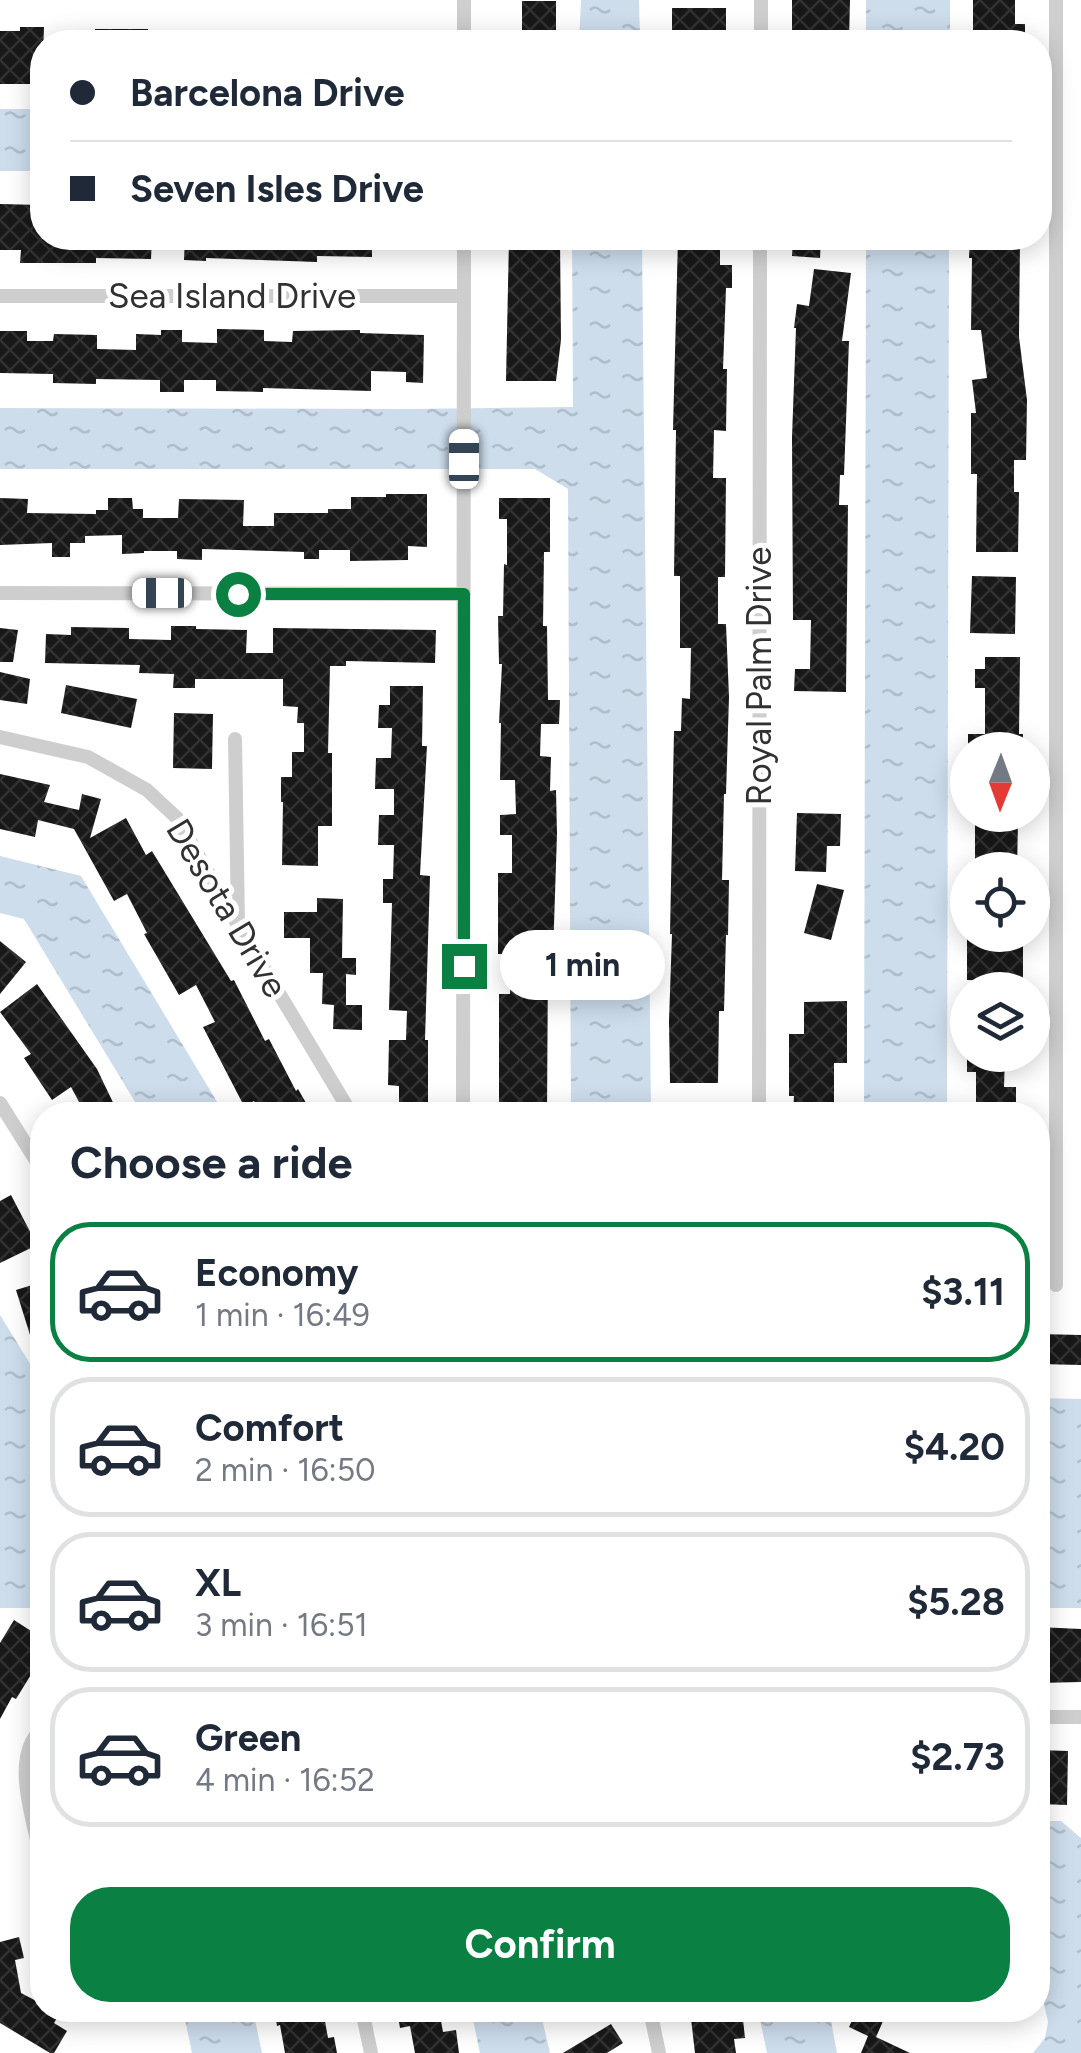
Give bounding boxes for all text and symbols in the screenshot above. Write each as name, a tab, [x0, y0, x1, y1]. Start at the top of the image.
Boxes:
text: Barcelona Drive	[130, 70, 405, 116]
text: Seven Isles Drive	[130, 166, 424, 212]
street label: Sea Island Drive	[108, 275, 356, 317]
car	[449, 429, 479, 489]
street label: Royal Palm Drive	[738, 547, 780, 805]
route start	[216, 572, 261, 617]
car	[132, 578, 192, 608]
north arrow	[950, 732, 1050, 832]
map controls	[950, 732, 1050, 1072]
street label: Desota Drive	[157, 811, 297, 1005]
button: locate	[950, 852, 1050, 952]
callout: 1 min	[499, 931, 664, 1001]
route end	[442, 944, 487, 989]
text: 1 min	[545, 946, 620, 984]
button: layers	[950, 972, 1050, 1072]
text: Choose a ride	[70, 1135, 352, 1189]
icon: car	[75, 1247, 165, 1337]
text: Economy	[195, 1250, 358, 1296]
text: $3.11	[921, 1269, 1005, 1315]
text: 1 min · 16:49	[195, 1296, 370, 1334]
icon: car	[75, 1402, 165, 1492]
text: Comfort	[195, 1405, 344, 1451]
text: $4.20	[904, 1424, 1005, 1470]
text: 2 min · 16:50	[195, 1451, 376, 1489]
icon: car	[75, 1557, 165, 1647]
text: XL	[195, 1560, 241, 1606]
text: $5.28	[907, 1579, 1005, 1625]
text: 3 min · 16:51	[195, 1606, 368, 1644]
icon: car	[75, 1712, 165, 1802]
text: Green	[195, 1715, 301, 1761]
text: $2.73	[910, 1734, 1005, 1780]
text: 4 min · 16:52	[195, 1761, 375, 1799]
button: Confirm	[70, 1887, 1010, 2002]

